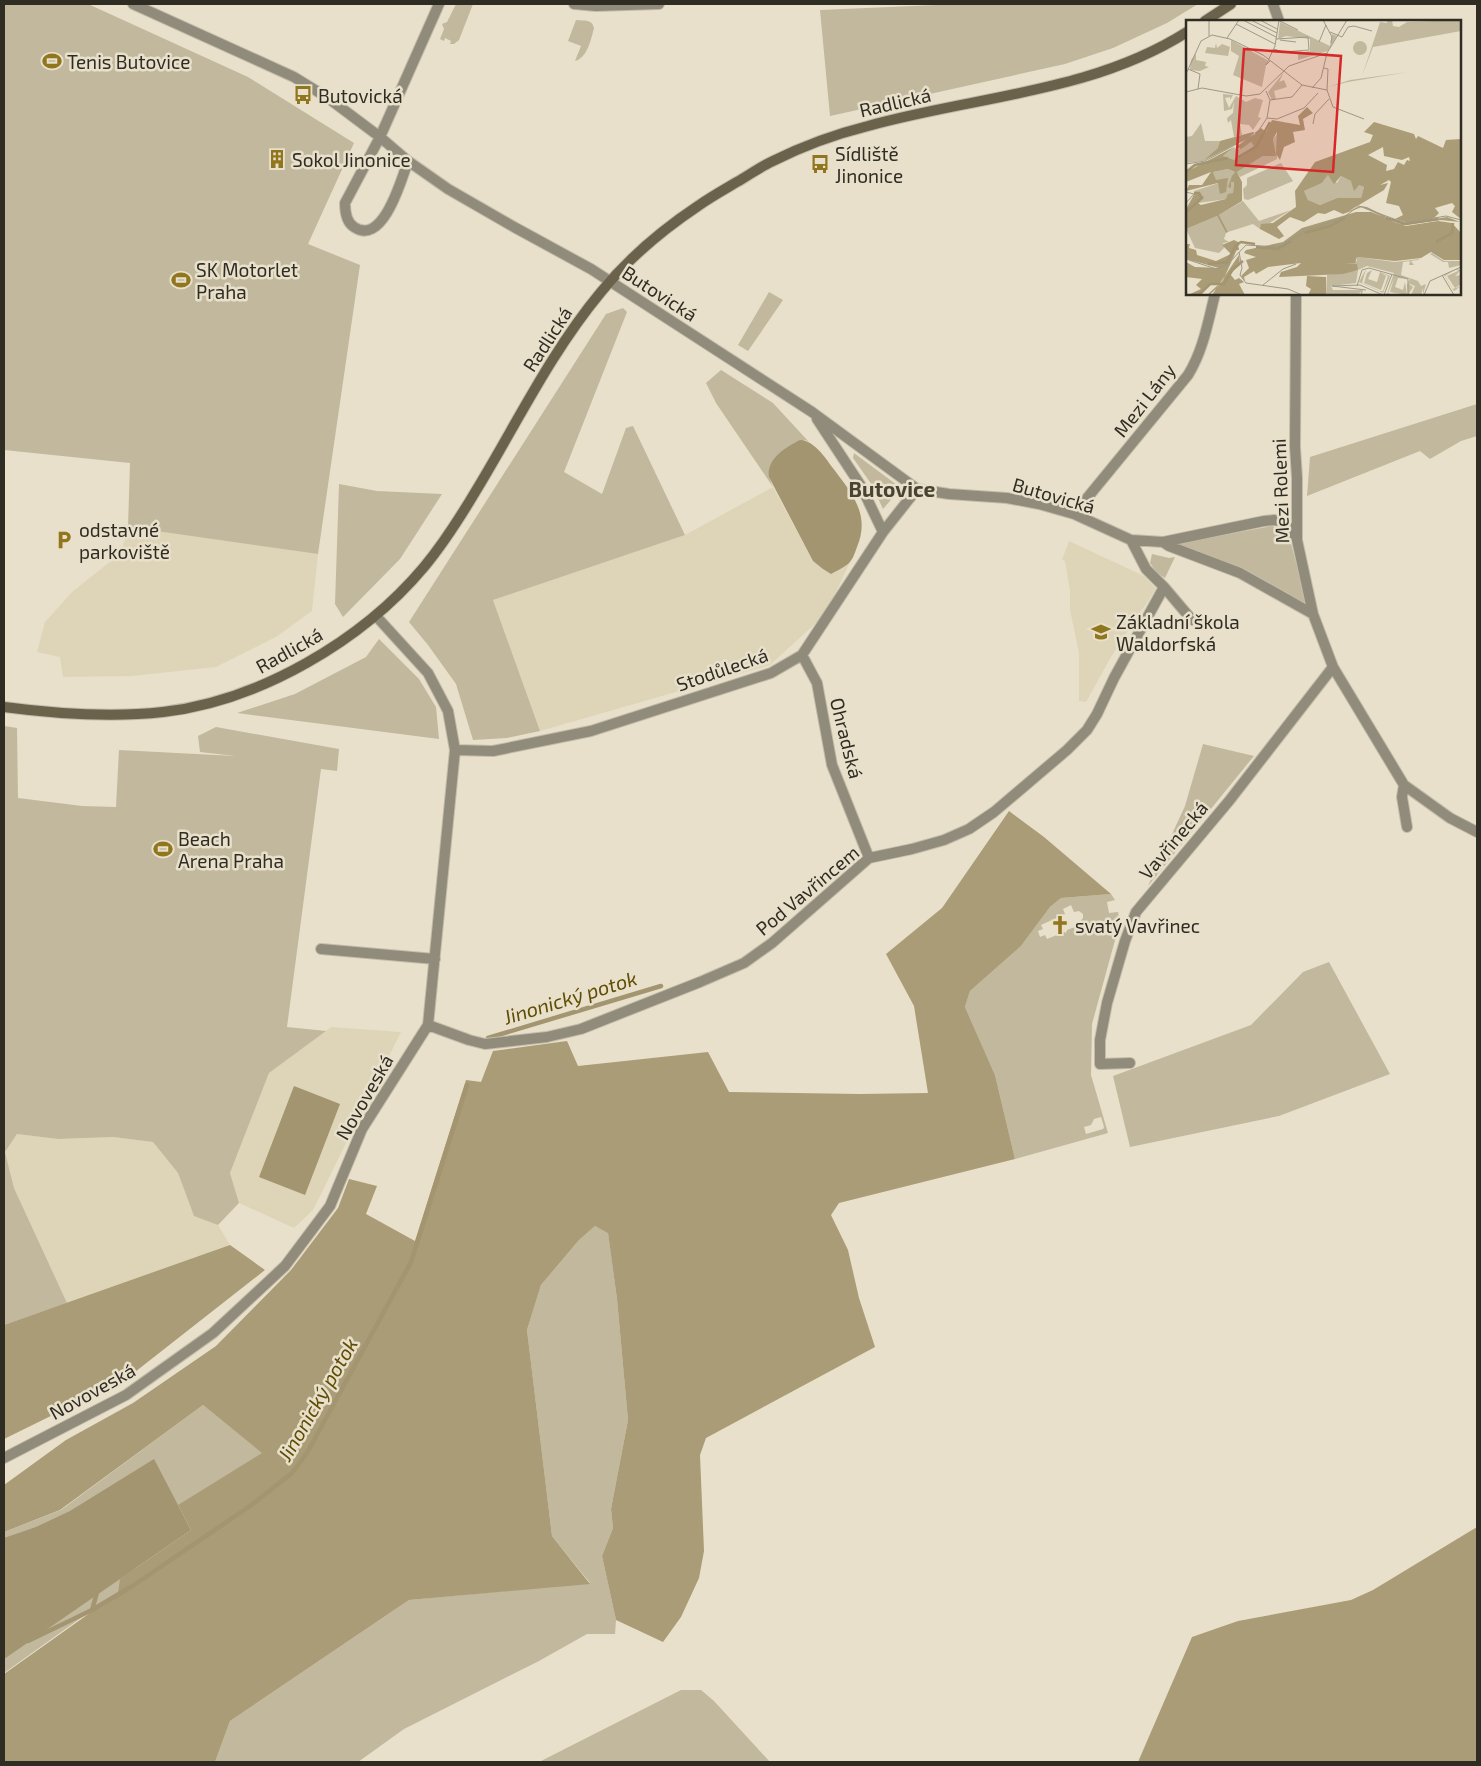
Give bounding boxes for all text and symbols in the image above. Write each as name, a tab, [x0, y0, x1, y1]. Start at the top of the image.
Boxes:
inset map	[1186, 20, 1461, 295]
sports icon: Tenis Butovice	[41, 50, 63, 72]
place label: Tenis Butovice	[67, 50, 190, 73]
street label: Radlická	[857, 83, 933, 121]
bus stop icon: Butovická	[292, 84, 314, 106]
place label: Butovická	[318, 84, 403, 107]
place label: Sídliště Jinonice	[835, 142, 903, 187]
building icon: Sokol Jinonice	[266, 148, 288, 170]
place label: Sokol Jinonice	[292, 148, 411, 171]
bus stop icon: Sídliště Jinonice	[809, 153, 831, 175]
place label: SK Motorlet Praha	[196, 258, 298, 303]
street label: Butovická	[618, 260, 702, 326]
sports icon: SK Motorlet Praha	[170, 269, 192, 291]
street label: Radlická	[518, 302, 576, 376]
street label: Mezi Lány	[1108, 359, 1180, 441]
street label: Mezi Rolemi	[1267, 438, 1293, 544]
street label: Butovická	[1010, 472, 1098, 518]
district label: Butovice	[849, 476, 936, 501]
place label: odstavné parkoviště	[79, 518, 170, 563]
parking icon: odstavné parkoviště	[53, 529, 75, 551]
place label: Základní škola Waldorfská	[1116, 610, 1240, 655]
school or university icon: Základní škola Waldorfská	[1090, 621, 1112, 643]
street label: Radlická	[252, 622, 326, 678]
street label: Stodůlecká	[673, 643, 771, 695]
street label: Ohradská	[826, 695, 868, 781]
street label: Vavřinecká	[1134, 796, 1212, 884]
place label: Beach Arena Praha	[178, 827, 284, 872]
sports icon: Beach Arena Praha	[152, 838, 174, 860]
street label: Pod Vavřincem	[751, 840, 863, 940]
church icon: svatý Vavřinec	[1049, 914, 1071, 936]
place label: svatý Vavřinec	[1075, 914, 1200, 937]
water label: Jinonický potok	[499, 965, 640, 1030]
street label: Novoveská	[330, 1050, 398, 1144]
water label: Jinonický potok	[272, 1333, 363, 1466]
street label: Novoveská	[45, 1358, 139, 1424]

